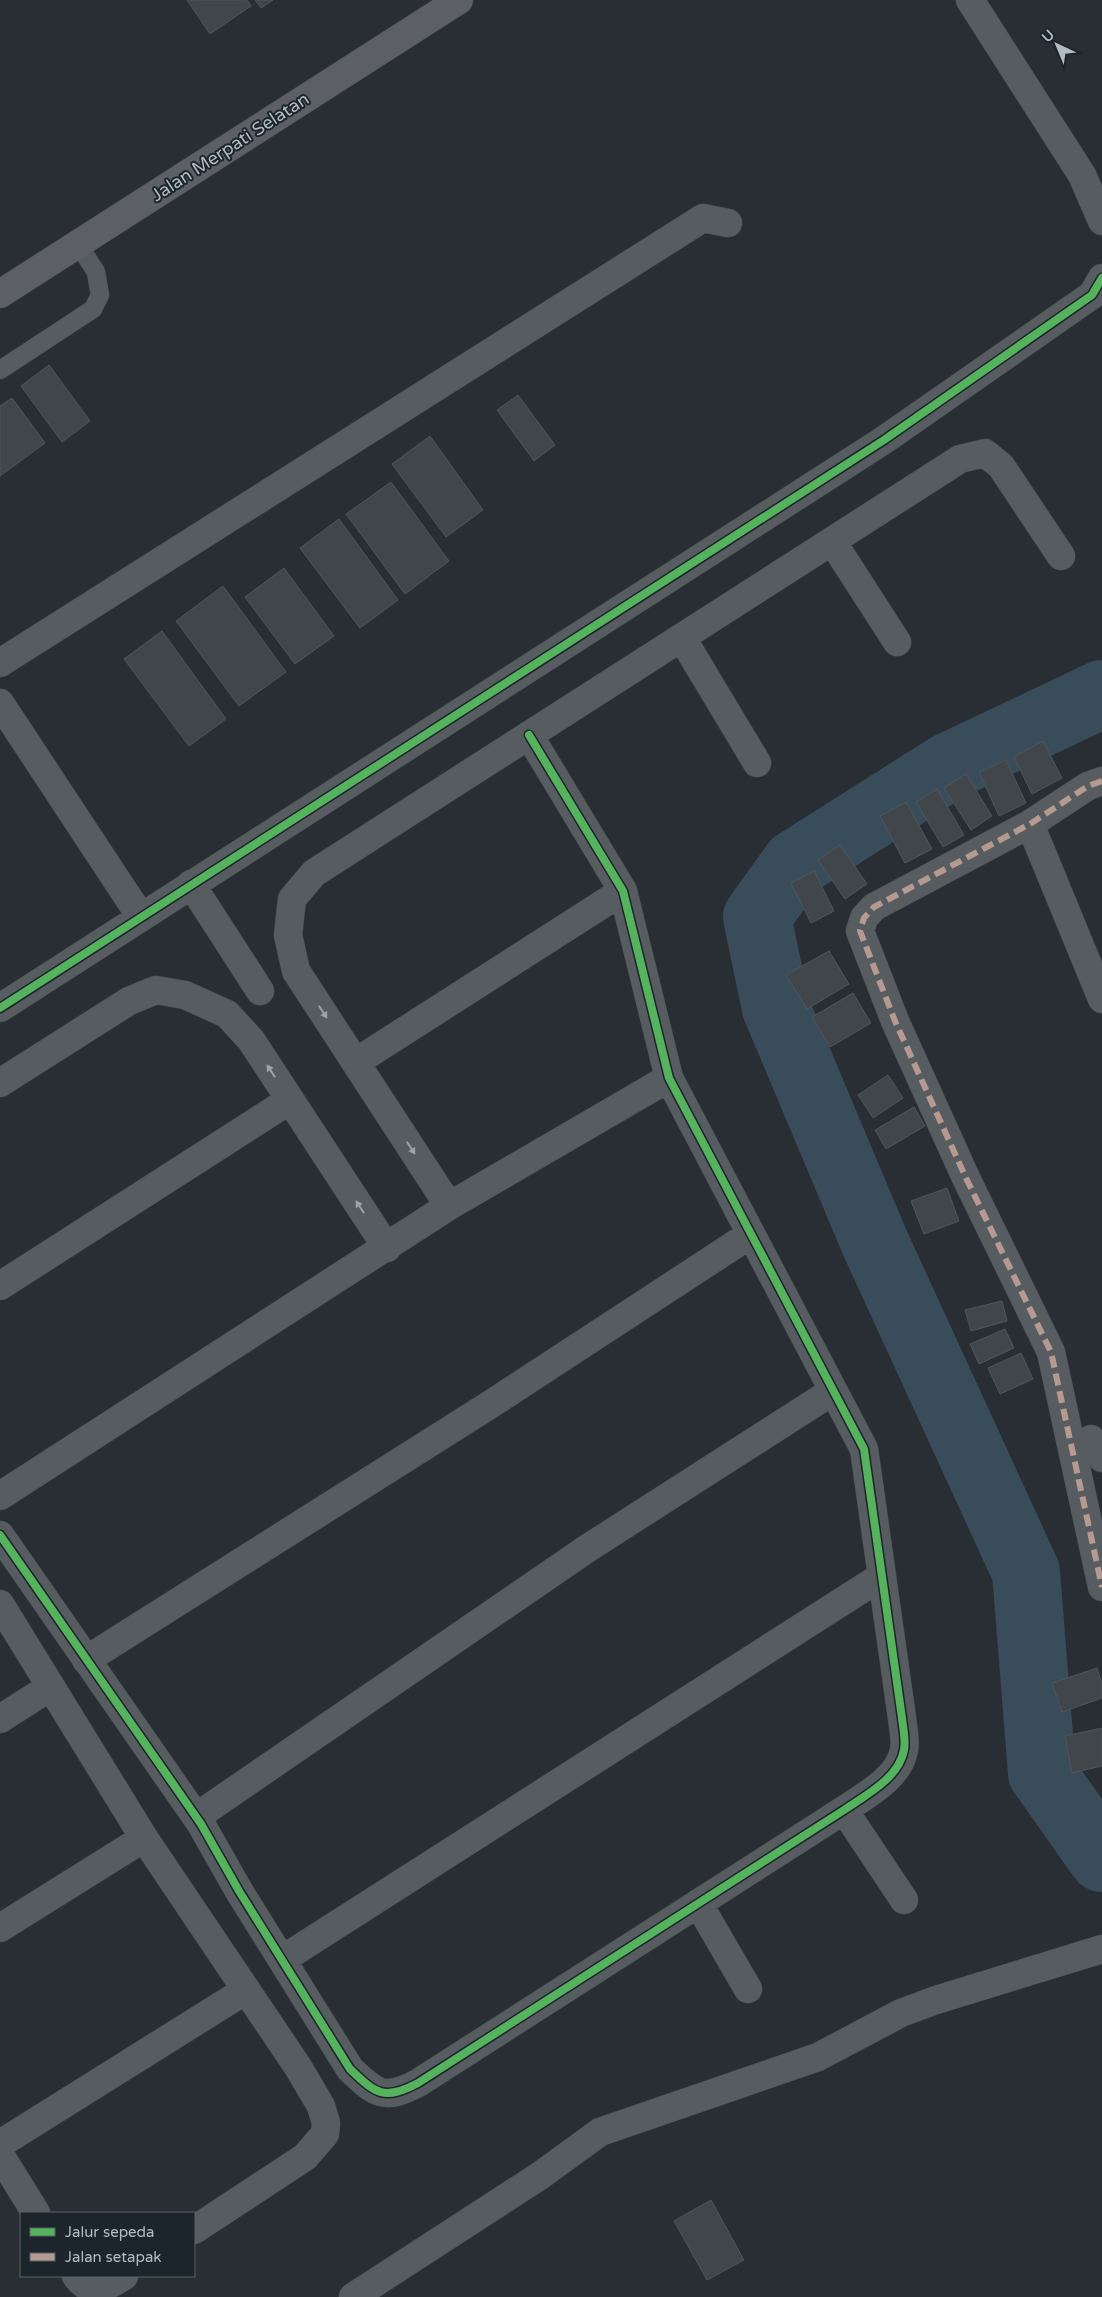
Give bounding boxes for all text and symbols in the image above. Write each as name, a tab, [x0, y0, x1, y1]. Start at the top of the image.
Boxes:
north arrow	[1032, 20, 1082, 70]
text: U	[1039, 26, 1058, 46]
street label: Jalan Merpati Selatan	[147, 88, 313, 206]
one-way arrow	[318, 1005, 328, 1019]
one-way arrow	[266, 1065, 276, 1078]
one-way arrow	[407, 1142, 416, 1155]
one-way arrow	[355, 1200, 365, 1214]
legend	[20, 2212, 195, 2277]
text: Jalur sepeda	[65, 2223, 154, 2241]
text: Jalan setapak	[65, 2248, 162, 2266]

